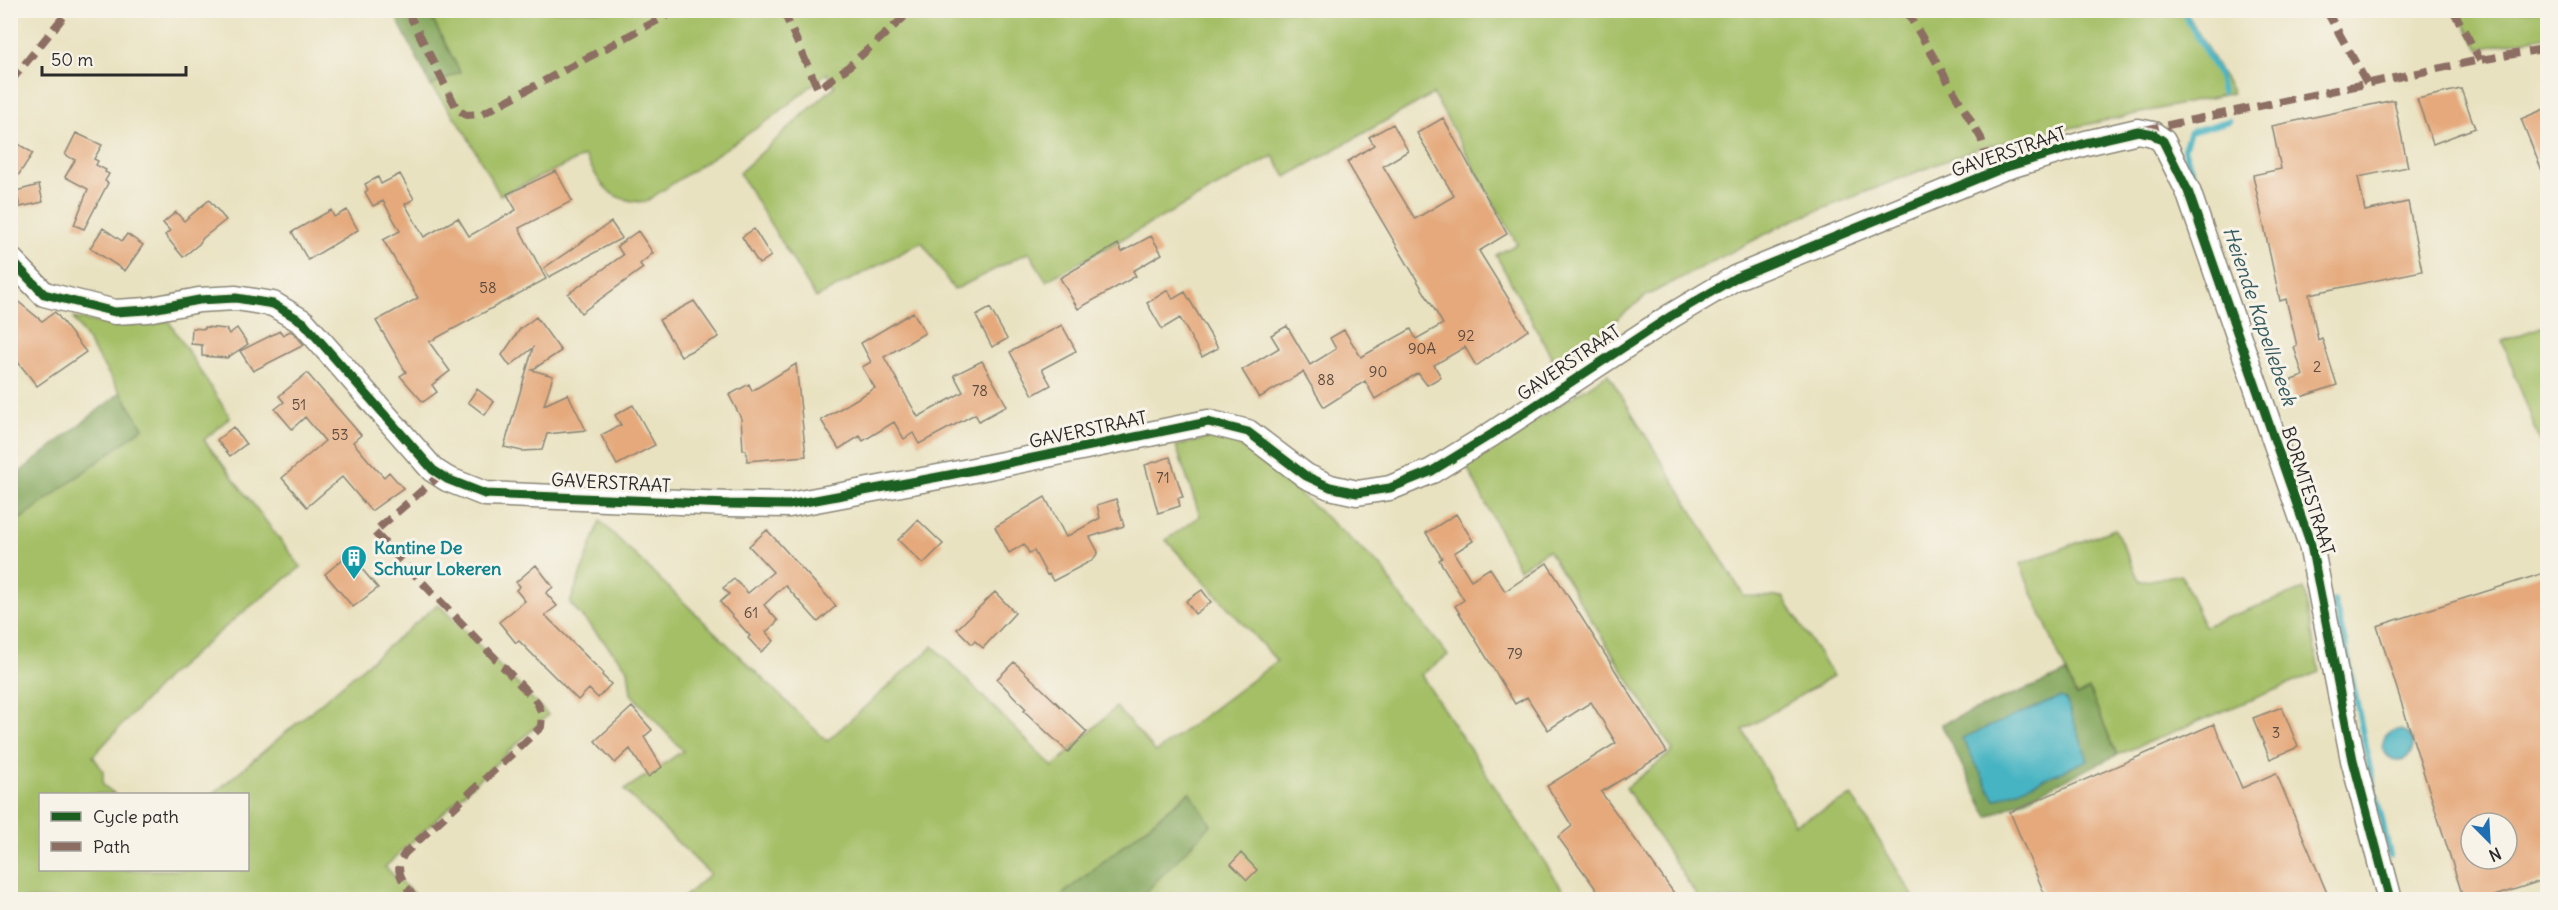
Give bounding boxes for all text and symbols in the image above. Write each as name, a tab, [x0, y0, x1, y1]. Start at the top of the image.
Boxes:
scale bar	[42, 39, 186, 77]
text: 50 m	[51, 48, 93, 71]
street label: GAVERSTRAAT	[1948, 121, 2069, 182]
water label: Heiende Kapellebeek	[2218, 223, 2303, 410]
house number: 58	[479, 278, 497, 297]
street label: GAVERSTRAAT	[1513, 320, 1625, 406]
house number: 92	[1458, 326, 1474, 345]
house number: 90A	[1408, 339, 1436, 358]
house number: 2	[2313, 357, 2321, 376]
house number: 90	[1369, 362, 1387, 381]
house number: 88	[1317, 370, 1335, 389]
house number: 78	[972, 381, 988, 400]
house number: 51	[292, 395, 306, 414]
street label: GAVERSTRAAT	[1027, 406, 1149, 453]
street label: BORMTESTRAAT	[2277, 423, 2340, 558]
house number: 53	[331, 425, 349, 444]
street label: GAVERSTRAAT	[551, 468, 671, 497]
house number: 71	[1156, 468, 1170, 487]
place label: Kantine De Schuur Lokeren	[374, 536, 502, 580]
building icon: Kantine De Schuur Lokeren	[339, 543, 369, 581]
house number: 61	[744, 603, 758, 622]
house number: 79	[1507, 644, 1523, 663]
house number: 3	[2272, 723, 2280, 742]
legend	[39, 793, 249, 871]
text: Cycle path	[93, 805, 179, 828]
north arrow	[2459, 811, 2519, 871]
text: Path	[93, 835, 130, 858]
text: N	[2486, 843, 2504, 866]

